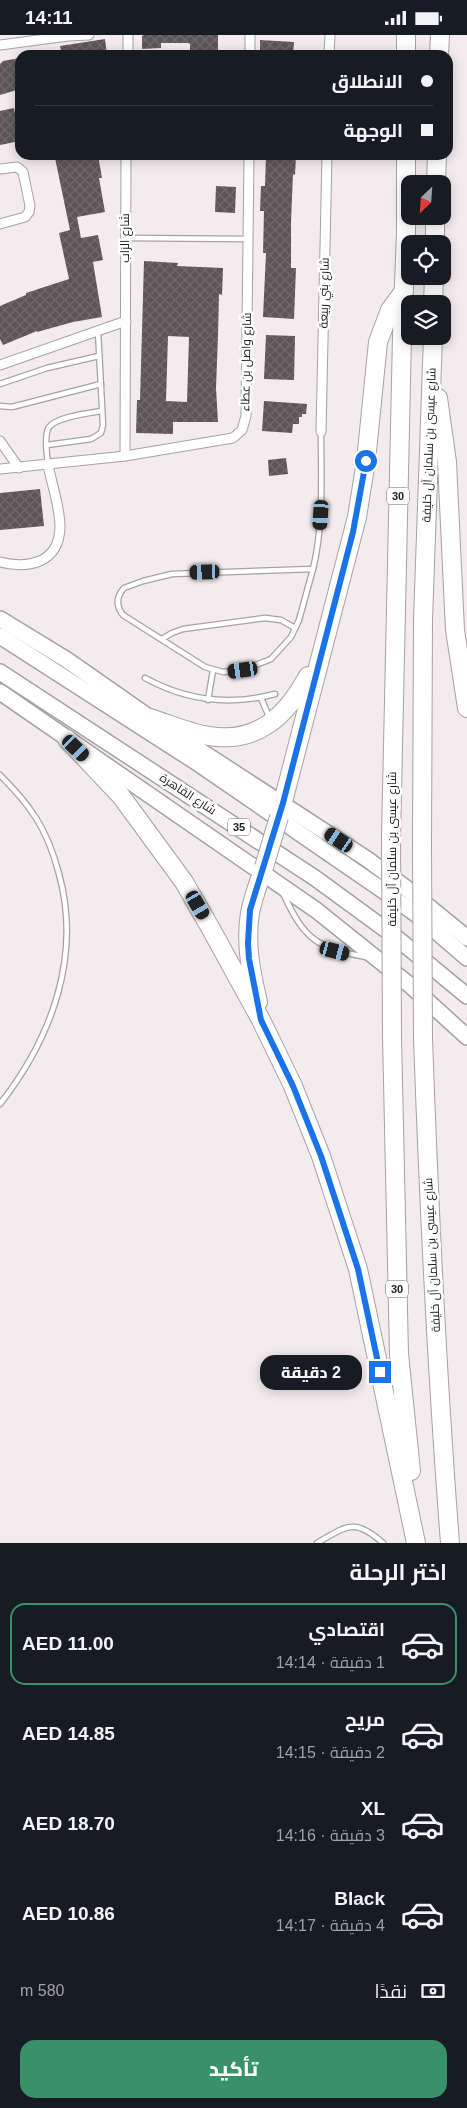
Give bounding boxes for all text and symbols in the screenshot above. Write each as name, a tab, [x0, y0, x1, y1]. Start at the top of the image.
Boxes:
text: 14:11	[25, 7, 73, 28]
text: الانطلاق	[332, 71, 403, 92]
text: الوجهة	[343, 120, 403, 141]
north arrow	[401, 175, 451, 225]
map controls	[401, 175, 451, 345]
street label: شارع الزاب	[118, 213, 133, 263]
button: locate	[401, 235, 451, 285]
street label: شارع بني ربيعة	[316, 257, 335, 329]
button: layers	[401, 295, 451, 345]
street label: شارع واصل بن عطاء	[238, 312, 255, 412]
street label: شارع عيسى بن سلمان آل خليفة	[419, 367, 440, 523]
route start	[355, 450, 377, 472]
road number: 30	[387, 487, 409, 505]
car	[312, 500, 329, 530]
car	[189, 564, 220, 580]
car	[227, 660, 258, 680]
car	[59, 732, 92, 764]
street label: شارع القاهرة	[157, 771, 219, 818]
street label: شارع عيسى بن سلمان آل خليفة	[385, 772, 400, 926]
road number: 35	[228, 819, 250, 835]
car	[322, 825, 355, 855]
car	[184, 888, 211, 922]
car	[318, 940, 351, 962]
street label: شارع عيسى بن سلمان آل خليفة	[421, 1177, 444, 1333]
road number: 30	[386, 1281, 408, 1297]
callout: 2 دقيقة	[260, 1355, 362, 1389]
route end	[369, 1361, 391, 1383]
text: 2 دقيقة	[281, 1364, 341, 1381]
text: اختر الرحلة	[349, 1560, 447, 1585]
text: اقتصادي	[309, 1619, 385, 1640]
icon: car	[400, 1622, 445, 1667]
text: AED 11.00	[22, 1633, 114, 1654]
text: 1 دقيقة · 14:14	[276, 1654, 385, 1671]
text: مريح	[345, 1709, 385, 1730]
icon: car	[400, 1712, 445, 1757]
text: AED 14.85	[22, 1723, 115, 1744]
text: 2 دقيقة · 14:15	[276, 1744, 385, 1761]
text: XL	[361, 1798, 385, 1819]
icon: car	[400, 1802, 445, 1847]
text: AED 18.70	[22, 1813, 115, 1834]
text: 3 دقيقة · 14:16	[276, 1827, 385, 1844]
text: Black	[334, 1888, 385, 1909]
icon: car	[400, 1892, 445, 1937]
text: AED 10.86	[22, 1903, 115, 1924]
text: 4 دقيقة · 14:17	[276, 1917, 385, 1934]
icon: cash	[419, 1977, 447, 2005]
text: نقدًا	[375, 1981, 407, 2002]
text: 580 m	[20, 1982, 64, 1999]
button: تأكيد	[20, 2040, 447, 2098]

